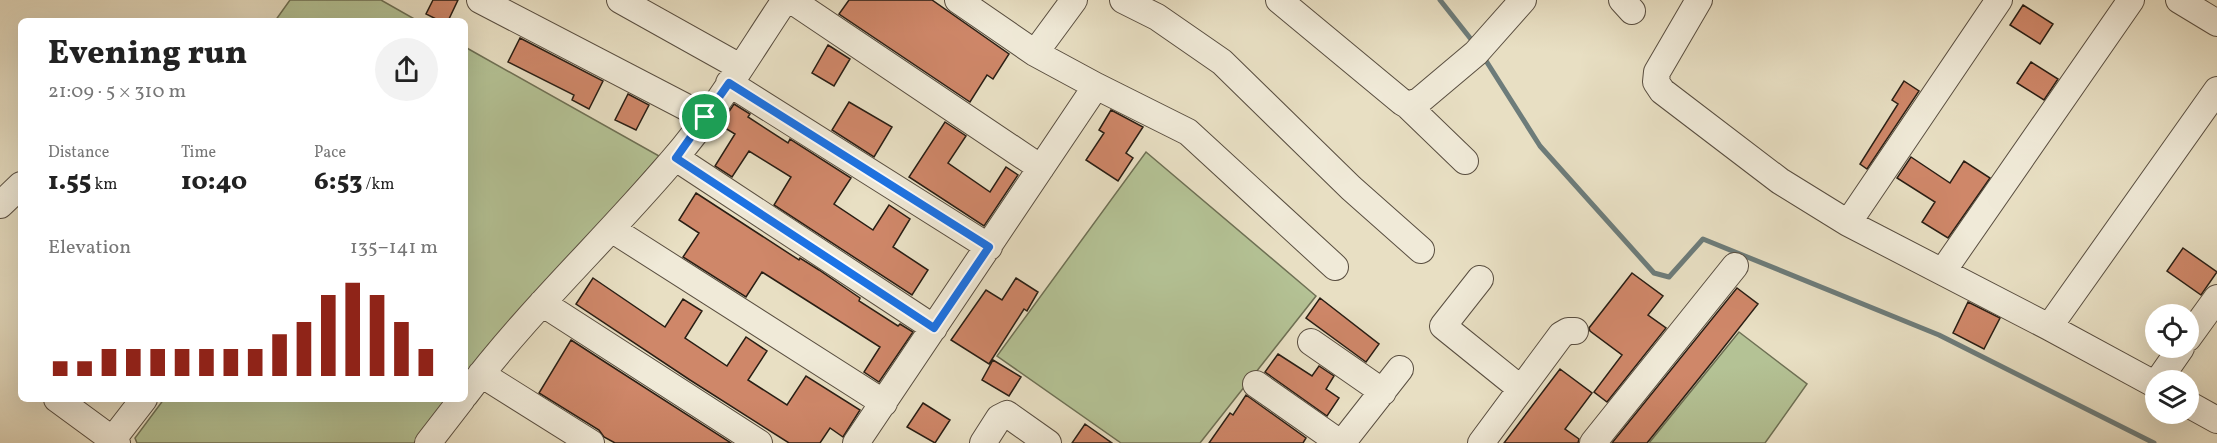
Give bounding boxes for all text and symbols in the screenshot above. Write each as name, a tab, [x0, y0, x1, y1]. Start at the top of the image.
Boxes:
text: Evening run	[48, 32, 247, 78]
button: share	[375, 38, 438, 101]
text: 21:09 · 5 × 310 m	[48, 78, 186, 106]
pin	[679, 91, 730, 142]
icon: arrive	[688, 100, 721, 133]
text: Distance	[48, 142, 109, 164]
text: Time	[181, 142, 216, 164]
text: Pace	[314, 142, 346, 164]
text: 1.55	[48, 164, 91, 200]
text: 10:40	[181, 164, 247, 200]
text: 6:53	[314, 164, 362, 200]
text: km	[91, 174, 117, 196]
text: /km	[362, 174, 394, 196]
text: Elevation	[48, 234, 131, 262]
text: 135–141 m	[350, 234, 438, 262]
map controls	[2145, 304, 2199, 424]
button: locate	[2145, 304, 2199, 358]
button: layers	[2145, 370, 2199, 424]

